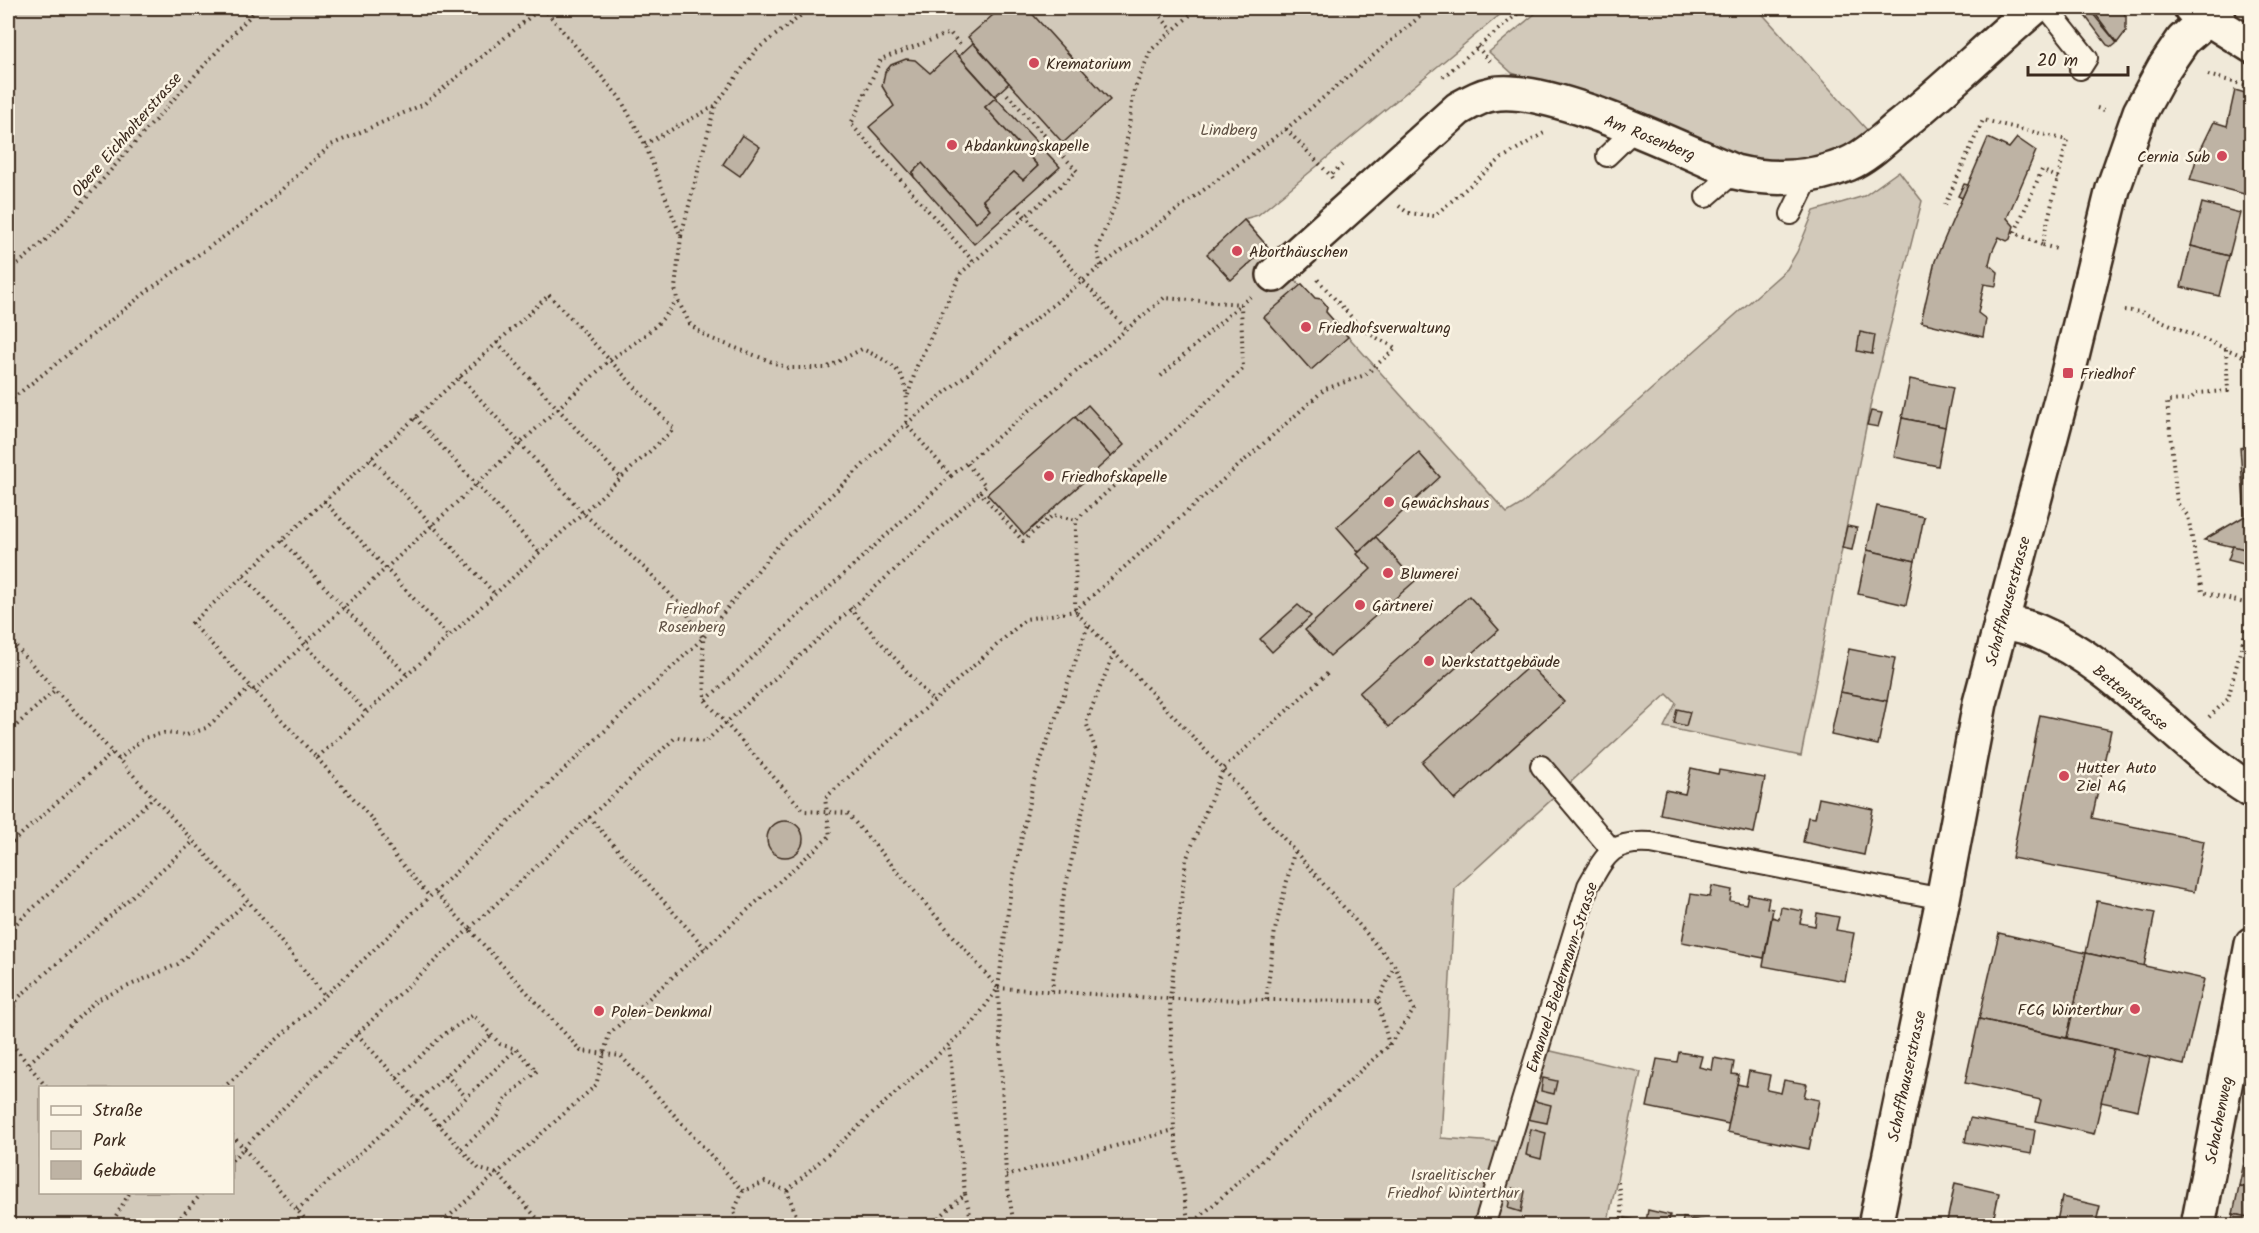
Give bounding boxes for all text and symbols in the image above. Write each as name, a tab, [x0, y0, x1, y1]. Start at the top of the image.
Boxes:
scale bar	[2028, 39, 2128, 77]
text: 20 m	[2037, 47, 2078, 76]
place label: Krematorium	[1046, 52, 1131, 77]
marker: Krematorium	[1027, 56, 1041, 70]
street label: Obere Eichholterstrasse	[66, 67, 188, 203]
street label: Am Rosenberg	[1600, 109, 1699, 168]
park label: Lindberg	[1200, 118, 1258, 143]
place label: Abdankungskapelle	[964, 134, 1089, 159]
marker: Abdankungskapelle	[945, 138, 959, 152]
place label: Cernia Sub	[2137, 145, 2211, 170]
marker: Cernia Sub	[2215, 149, 2229, 163]
place label: Aborthäuschen	[1249, 240, 1348, 265]
marker: Aborthäuschen	[1230, 244, 1244, 258]
place label: Friedhofsverwaltung	[1318, 316, 1451, 341]
marker: Friedhofsverwaltung	[1299, 320, 1313, 334]
place label: Friedhof	[2080, 362, 2136, 387]
marker: Friedhof	[2061, 366, 2075, 380]
place label: Friedhofskapelle	[1061, 465, 1167, 490]
marker: Friedhofskapelle	[1042, 469, 1056, 483]
place label: Gewächshaus	[1401, 491, 1490, 516]
marker: Gewächshaus	[1382, 495, 1396, 509]
street label: Schaffhauserstrasse	[1979, 534, 2038, 669]
place label: Blumerei	[1400, 562, 1459, 587]
marker: Blumerei	[1381, 566, 1395, 580]
place label: Gärtnerei	[1372, 594, 1434, 619]
park label: Friedhof Rosenberg	[658, 597, 726, 640]
marker: Gärtnerei	[1353, 598, 1367, 612]
place label: Werkstattgebäude	[1441, 650, 1560, 675]
marker: Werkstattgebäude	[1422, 654, 1436, 668]
street label: Bettenstrasse	[2087, 659, 2173, 737]
place label: Hutter Auto Ziel AG	[2076, 756, 2157, 799]
marker: Hutter Auto Ziel AG	[2057, 769, 2071, 783]
street label: Emanuel-Biedermann-Strasse	[1520, 879, 1605, 1076]
place label: FCG Winterthur	[2018, 998, 2125, 1023]
place label: Polen-Denkmal	[611, 1000, 712, 1025]
marker: FCG Winterthur	[2128, 1002, 2142, 1016]
marker: Polen-Denkmal	[592, 1004, 606, 1018]
street label: Schaffhauserstrasse	[1881, 1008, 1934, 1144]
street label: Schachenweg	[2199, 1074, 2240, 1166]
legend	[39, 1086, 234, 1194]
text: Straße	[93, 1097, 143, 1126]
text: Park	[93, 1127, 126, 1156]
text: Gebäude	[93, 1157, 156, 1186]
park label: Israelitischer Friedhof Winterthur	[1387, 1163, 1521, 1206]

